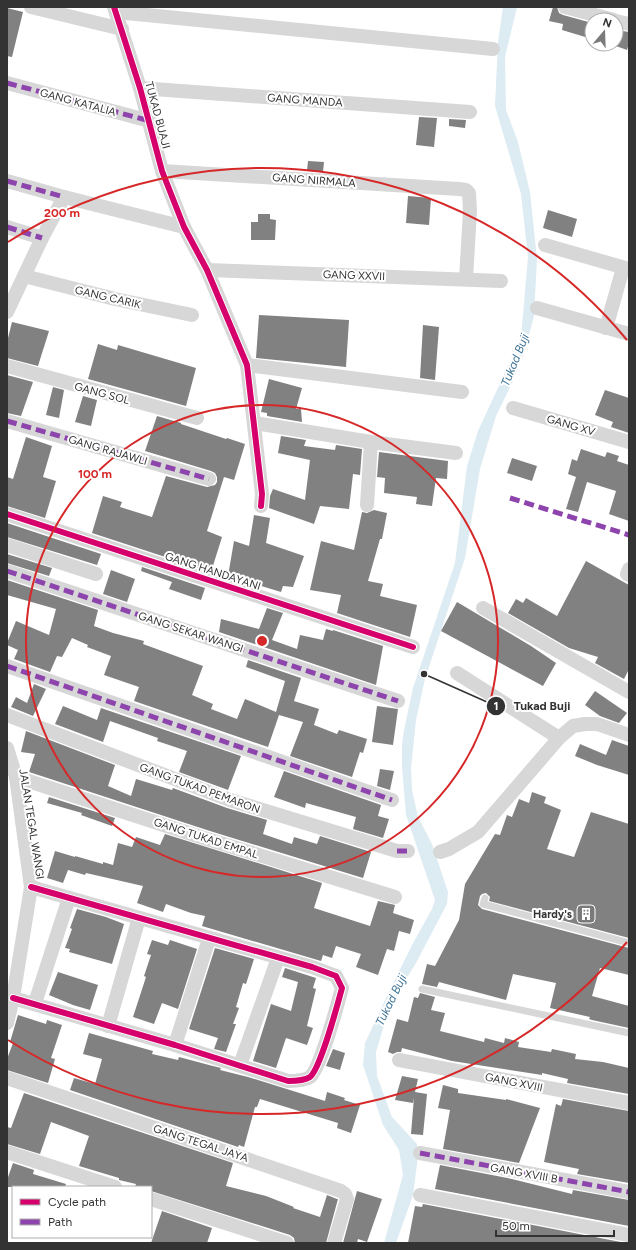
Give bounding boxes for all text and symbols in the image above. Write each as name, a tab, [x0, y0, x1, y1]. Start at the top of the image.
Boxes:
north arrow	[584, 12, 624, 52]
text: N	[601, 15, 613, 31]
street label: TUKAD BUAJI	[142, 80, 173, 150]
street label: GANG KATALIA	[38, 86, 118, 119]
street label: GANG MANDA	[267, 91, 344, 110]
street label: GANG NIRMALA	[272, 171, 357, 190]
text: 200 m	[44, 206, 80, 220]
street label: GANG XXVII	[323, 268, 385, 283]
street label: GANG CARIK	[74, 284, 142, 311]
water label: Tukad Buji	[498, 332, 532, 388]
street label: GANG SOL	[73, 380, 131, 407]
street label: GANG XV	[545, 412, 597, 439]
street label: GANG RAJAWLI	[67, 433, 149, 468]
text: 100 m	[78, 467, 112, 481]
street label: GANG HANDAYANI	[163, 550, 262, 593]
street label: GANG SEKAR WANGI	[137, 609, 245, 656]
centre of rings	[255, 634, 269, 648]
callout: Tukad Buji	[486, 694, 579, 718]
text: 1	[493, 699, 499, 713]
text: Tukad Buji	[514, 699, 570, 713]
street label: GANG TUKAD PEMARON	[138, 761, 262, 816]
street label: JALAN TEGAL WANGI	[16, 768, 47, 880]
street label: GANG TUKAD EMPAL	[152, 815, 260, 862]
building icon: Hardy's	[575, 903, 597, 925]
place label: Hardy's	[533, 908, 572, 921]
water label: Tukad Buji	[373, 972, 410, 1028]
street label: GANG XVIII	[484, 1071, 544, 1094]
street label: GANG TEGAL JAYA	[152, 1122, 251, 1165]
street label: GANG XVIII B	[489, 1161, 559, 1186]
legend	[12, 1186, 152, 1238]
text: Cycle path	[48, 1195, 106, 1209]
scale bar	[496, 1212, 614, 1238]
text: Path	[48, 1215, 72, 1229]
text: 50 m	[502, 1219, 530, 1233]

